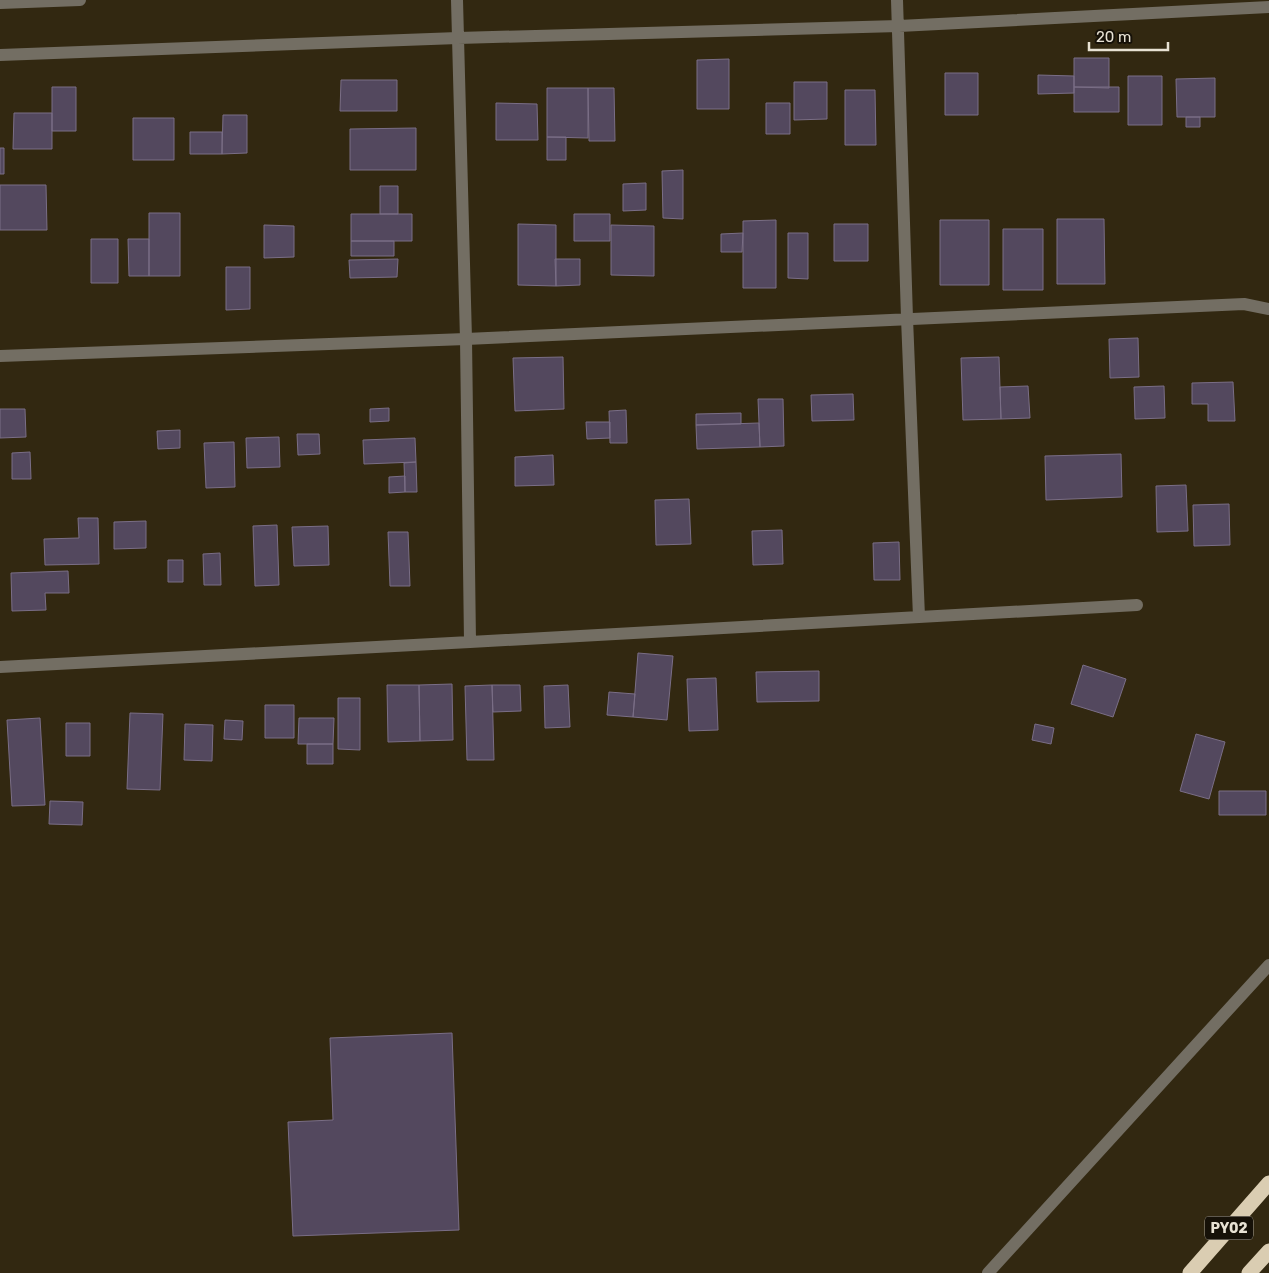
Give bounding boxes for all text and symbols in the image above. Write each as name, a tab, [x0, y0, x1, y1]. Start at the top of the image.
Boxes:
scale bar	[1089, 20, 1168, 52]
text: 20 m	[1096, 28, 1131, 46]
road number: PY02	[1205, 1216, 1253, 1240]

